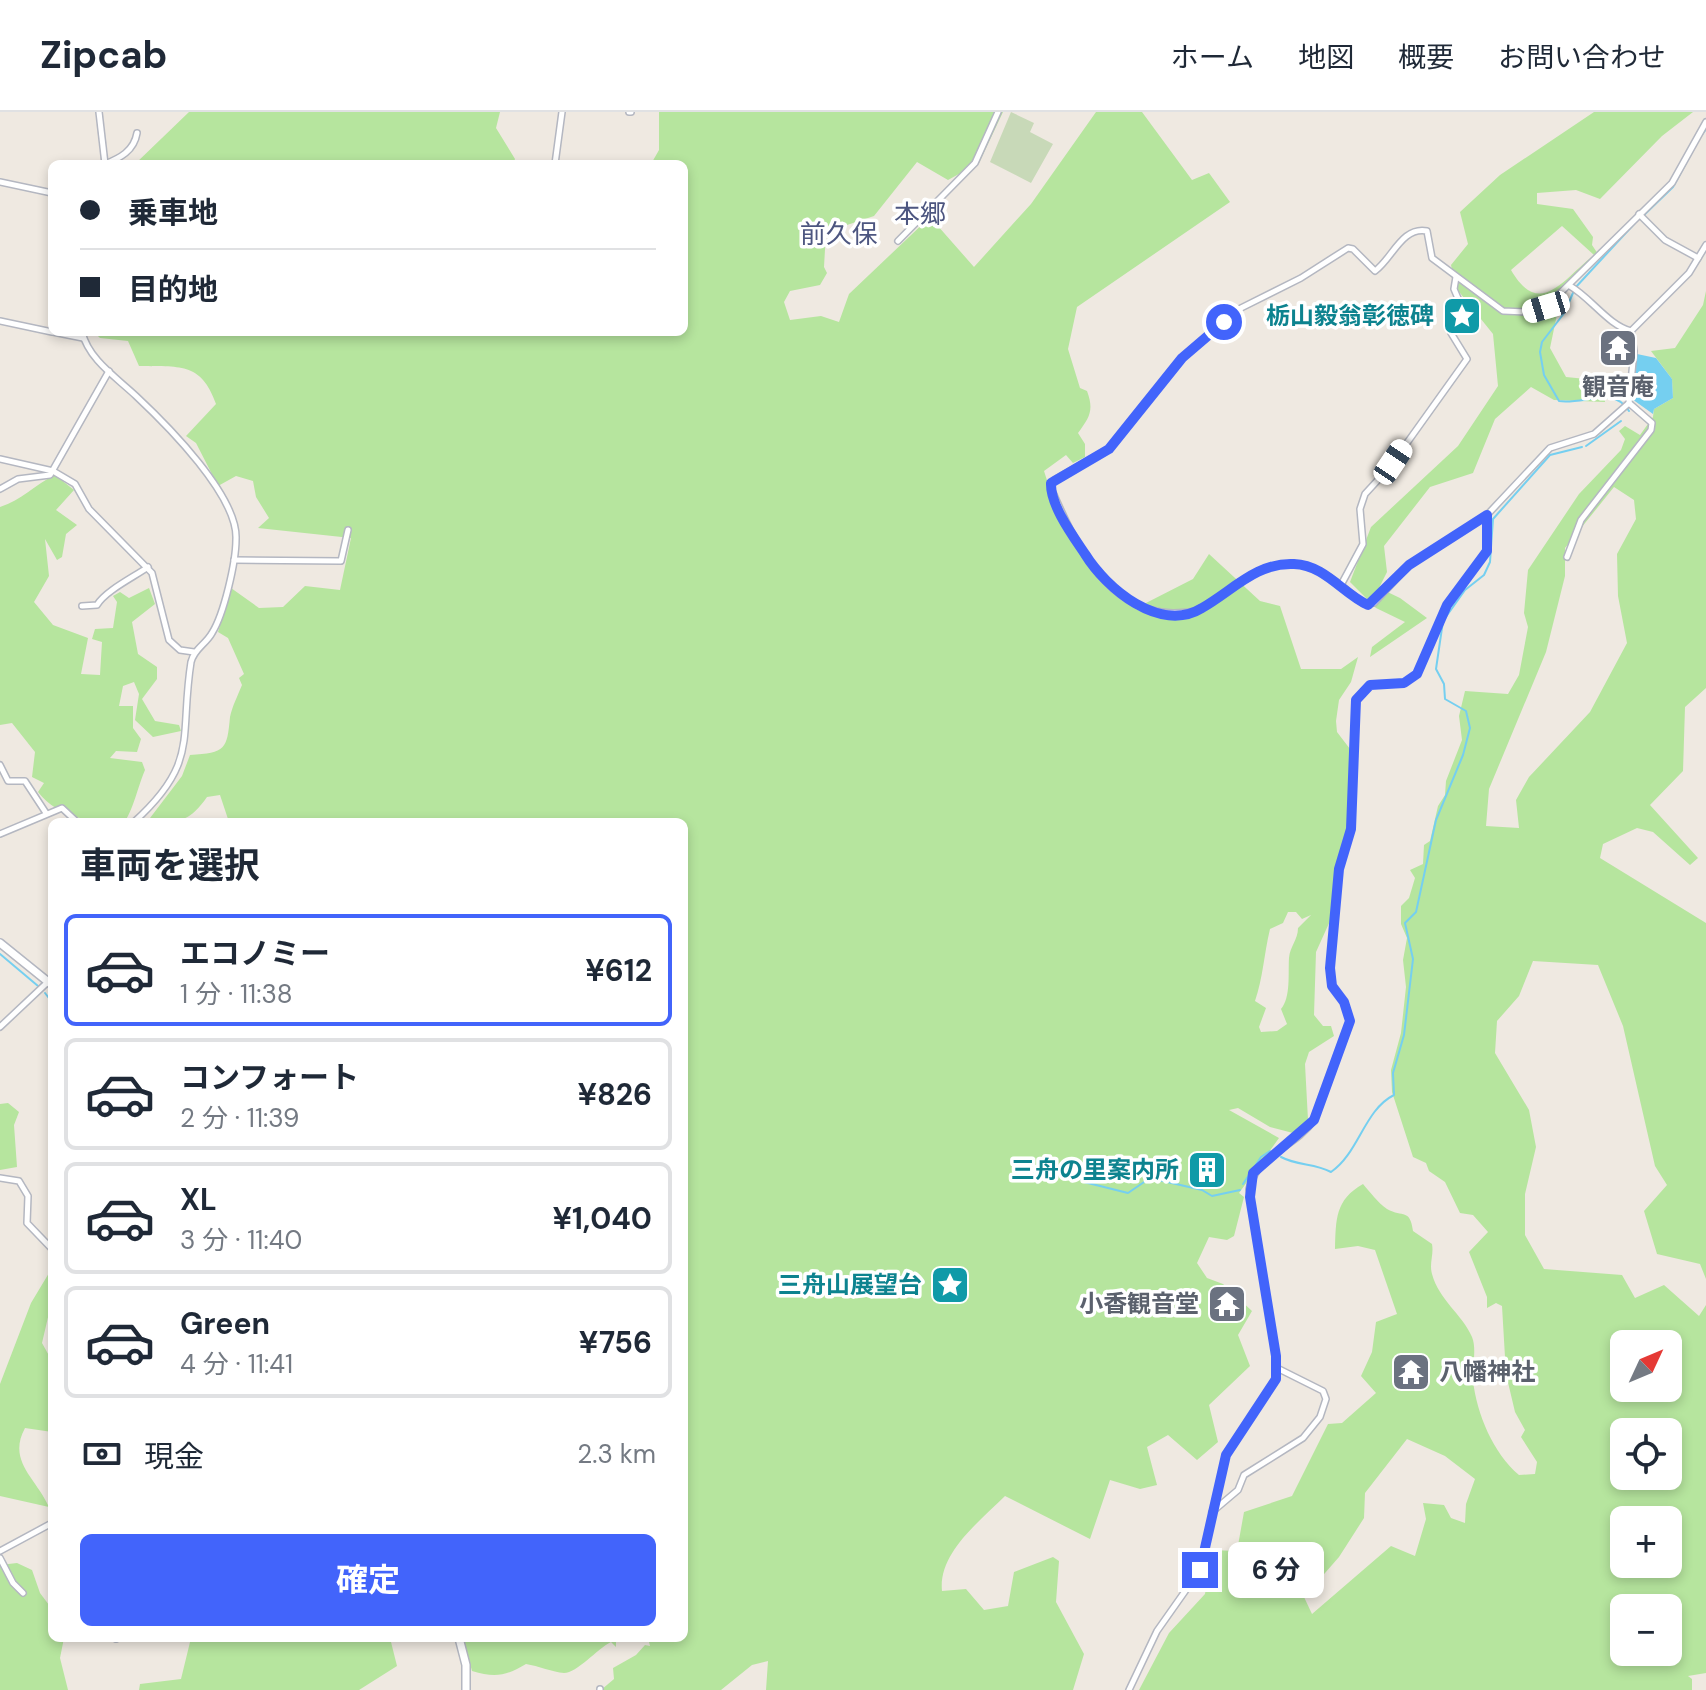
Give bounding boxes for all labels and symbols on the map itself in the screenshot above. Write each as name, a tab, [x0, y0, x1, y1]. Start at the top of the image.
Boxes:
district label: 本郷	[894, 197, 946, 231]
district label: 前久保	[800, 217, 878, 251]
car	[1520, 289, 1572, 325]
place icon: 栃山毅翁彰徳碑	[1441, 295, 1483, 337]
place label: 栃山毅翁彰徳碑	[1266, 300, 1434, 331]
route start	[1206, 304, 1242, 340]
temple icon: 観音庵	[1597, 327, 1639, 369]
place label: 観音庵	[1582, 371, 1654, 402]
car	[1370, 435, 1416, 489]
building icon: 三舟の里案内所	[1186, 1149, 1228, 1191]
place label: 三舟の里案内所	[1011, 1154, 1179, 1185]
place icon: 三舟山展望台	[929, 1264, 971, 1306]
place label: 三舟山展望台	[778, 1269, 922, 1300]
temple icon: 小香観音堂	[1206, 1283, 1248, 1325]
place label: 小香観音堂	[1079, 1288, 1199, 1319]
north arrow	[1610, 1330, 1682, 1402]
temple icon: 八幡神社	[1390, 1351, 1432, 1393]
place label: 八幡神社	[1439, 1356, 1535, 1387]
callout: 6 分	[1228, 1542, 1324, 1598]
route end	[1182, 1552, 1218, 1588]

